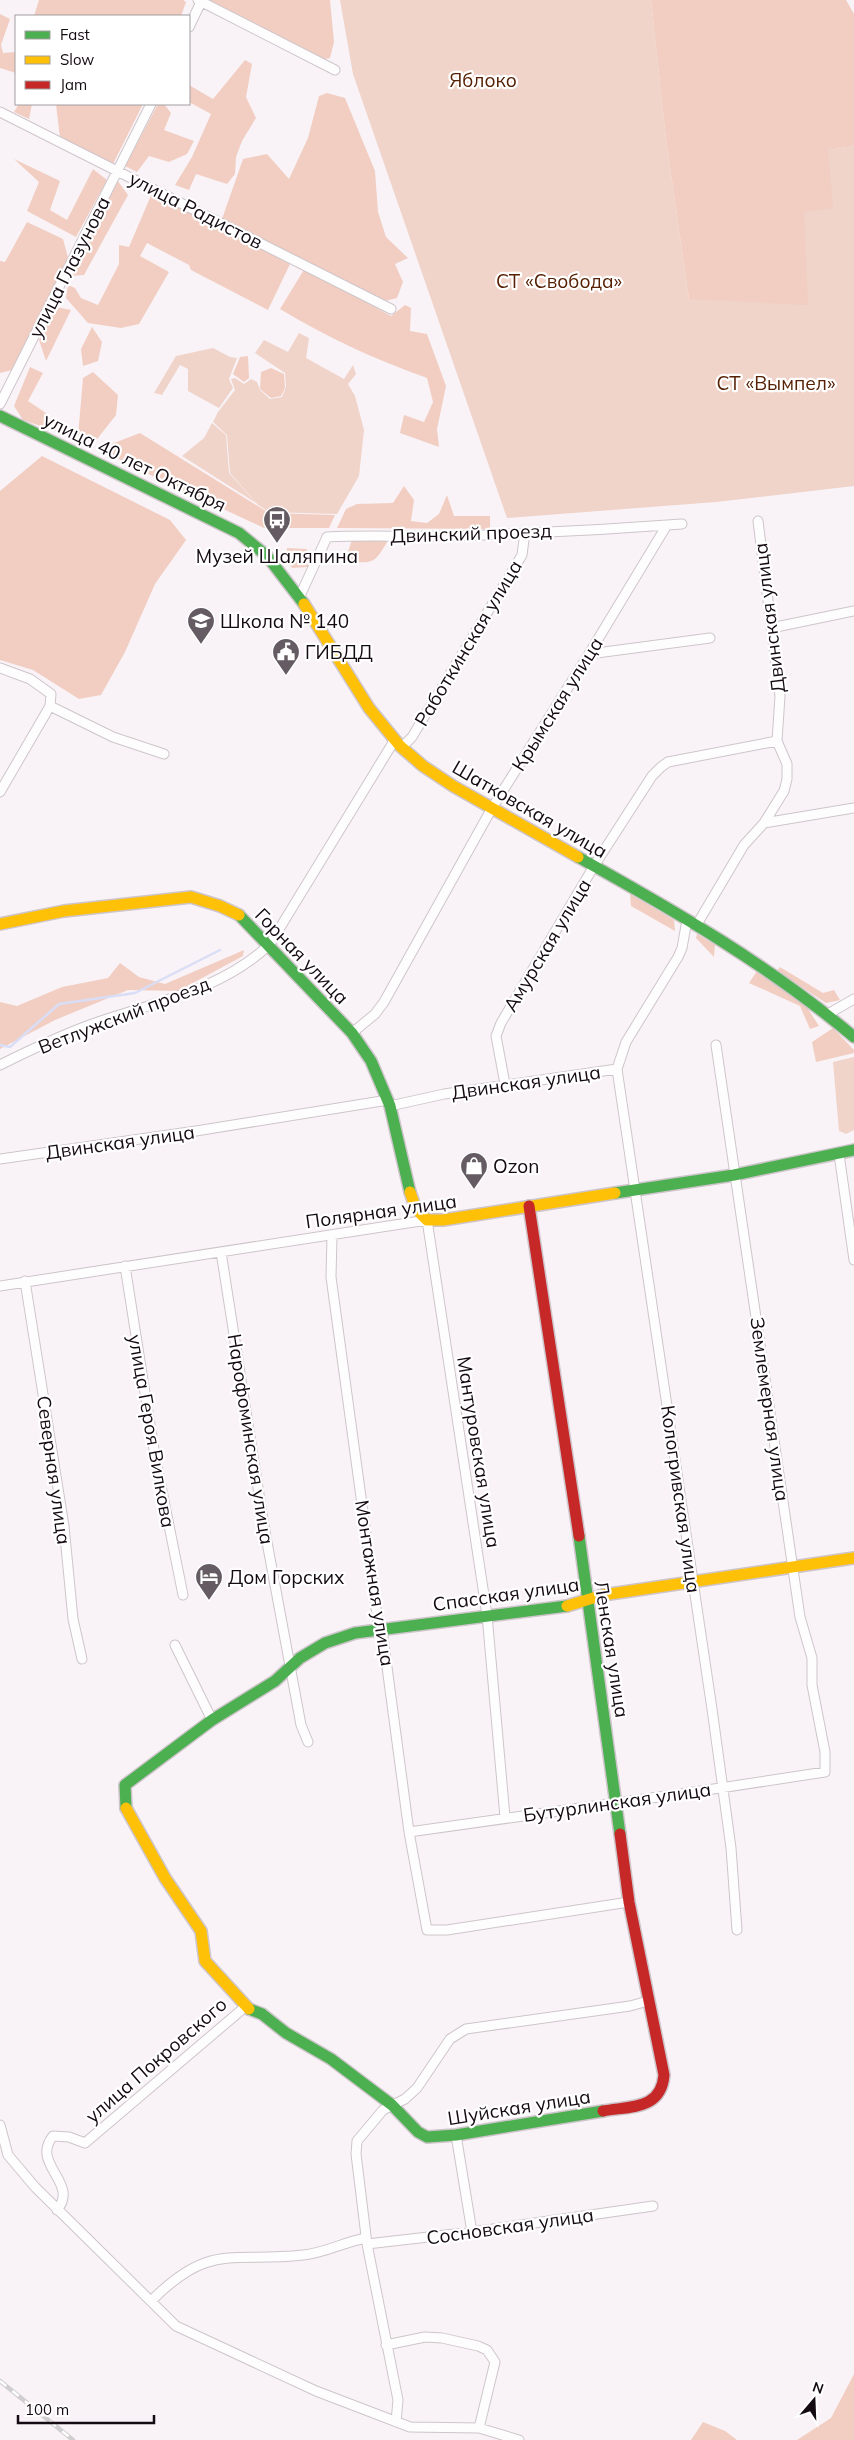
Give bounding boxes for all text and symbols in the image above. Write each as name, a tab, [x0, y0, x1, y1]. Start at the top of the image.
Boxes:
legend	[15, 15, 190, 105]
text: Fast	[60, 25, 90, 44]
text: Slow	[60, 50, 94, 69]
park label: Яблоко	[449, 68, 517, 92]
text: Jam	[60, 75, 87, 94]
street label: улица Радистов	[125, 166, 267, 254]
street label: улица Глазунова	[23, 192, 115, 342]
park label: СТ «Свобода»	[496, 269, 622, 293]
park label: СТ «Вымпел»	[717, 371, 835, 395]
street label: улица 40 лет Октября	[40, 407, 230, 517]
bus stop icon: Музей Шаляпина	[262, 505, 292, 544]
street label: Двинский проезд	[390, 518, 553, 548]
street label: Двинская улица	[748, 542, 790, 694]
place label: Музей Шаляпина	[196, 544, 358, 568]
street label: Работкинская улица	[409, 556, 527, 730]
school or university icon: Школа № 140	[186, 606, 216, 645]
place label: Школа № 140	[220, 609, 349, 633]
street label: Крымская улица	[506, 633, 608, 775]
public building icon: ГИБДД	[271, 637, 301, 676]
place label: ГИБДД	[305, 640, 373, 664]
street label: Шатковская улица	[448, 755, 612, 863]
street label: Амурская улица	[498, 874, 596, 1016]
street label: Горная улица	[250, 903, 354, 1009]
street label: Ветлужский проезд	[35, 971, 214, 1059]
street label: Двинская улица	[450, 1060, 602, 1104]
street label: Двинская улица	[44, 1120, 196, 1164]
shop icon: Ozon	[459, 1151, 489, 1190]
place label: Ozon	[493, 1154, 539, 1178]
street label: Полярная улица	[304, 1189, 458, 1233]
street label: Землемерная улица	[745, 1315, 795, 1503]
street label: улица Героя Вилкова	[123, 1332, 181, 1530]
street label: Нарофоминская улица	[222, 1332, 280, 1546]
street label: Мантуровская улица	[452, 1355, 506, 1549]
street label: Северная улица	[32, 1394, 76, 1546]
street label: Кологривская улица	[656, 1403, 706, 1595]
street label: Монтажная улица	[350, 1498, 400, 1668]
hotel icon: Дом Горских	[194, 1562, 224, 1601]
place label: Дом Горских	[228, 1565, 345, 1589]
street label: Спасская улица	[431, 1572, 581, 1616]
street label: Ленская улица	[589, 1579, 635, 1719]
street label: Бутурлинская улица	[521, 1777, 713, 1827]
street label: улица Покровского	[80, 1992, 232, 2128]
street label: Шуйская улица	[446, 2084, 592, 2130]
street label: Сосновская улица	[425, 2202, 595, 2250]
north arrow	[789, 2375, 839, 2425]
text: N	[810, 2377, 826, 2398]
scale bar	[18, 2392, 154, 2424]
text: 100 m	[25, 2400, 69, 2419]

